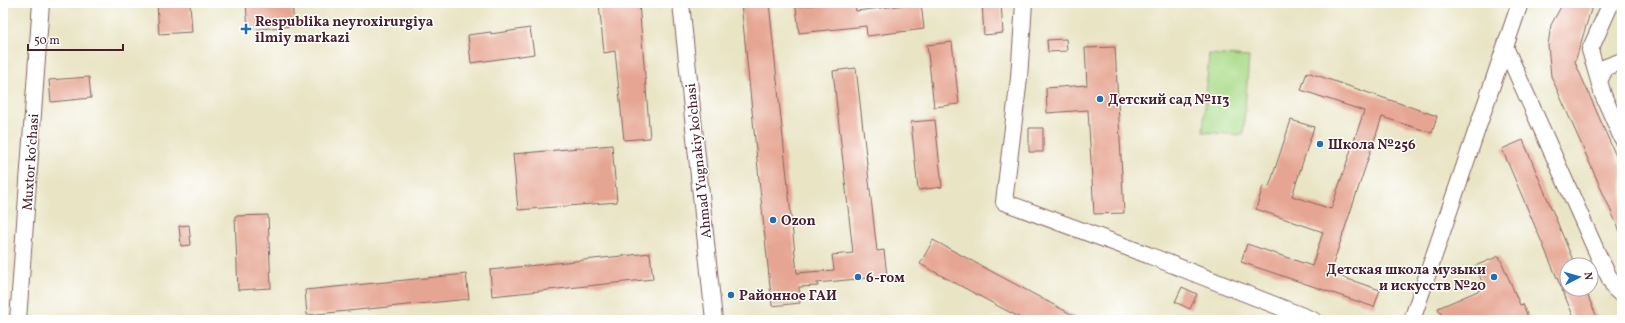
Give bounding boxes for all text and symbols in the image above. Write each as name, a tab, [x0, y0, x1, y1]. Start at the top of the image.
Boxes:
place label: Respublika neyroxirurgiya ilmiy markazi	[255, 13, 434, 48]
marker: Respublika neyroxirurgiya ilmiy markazi	[240, 23, 252, 35]
scale bar	[28, 26, 123, 52]
text: 50 m	[34, 33, 60, 49]
street label: Ahmad Yugnakiy ko'chasi	[682, 82, 717, 239]
place label: Детский сад №113	[1108, 91, 1229, 110]
marker: Детский сад №113	[1095, 94, 1105, 104]
street label: Muxtor koʻchasi	[19, 113, 44, 211]
place label: Школа №256	[1328, 136, 1416, 155]
marker: Школа №256	[1315, 139, 1325, 149]
place label: Ozon	[781, 212, 816, 231]
marker: Ozon	[768, 215, 778, 225]
north arrow	[1559, 257, 1599, 297]
place label: Детская школа музыки и искусств №20	[1326, 261, 1486, 296]
place label: 6-гом	[866, 269, 905, 288]
text: N	[1580, 271, 1595, 281]
marker: 6-гом	[853, 272, 863, 282]
marker: Детская школа музыки и искусств №20	[1489, 272, 1499, 282]
place label: Районное ГАИ	[739, 287, 837, 306]
marker: Районное ГАИ	[726, 290, 736, 300]

